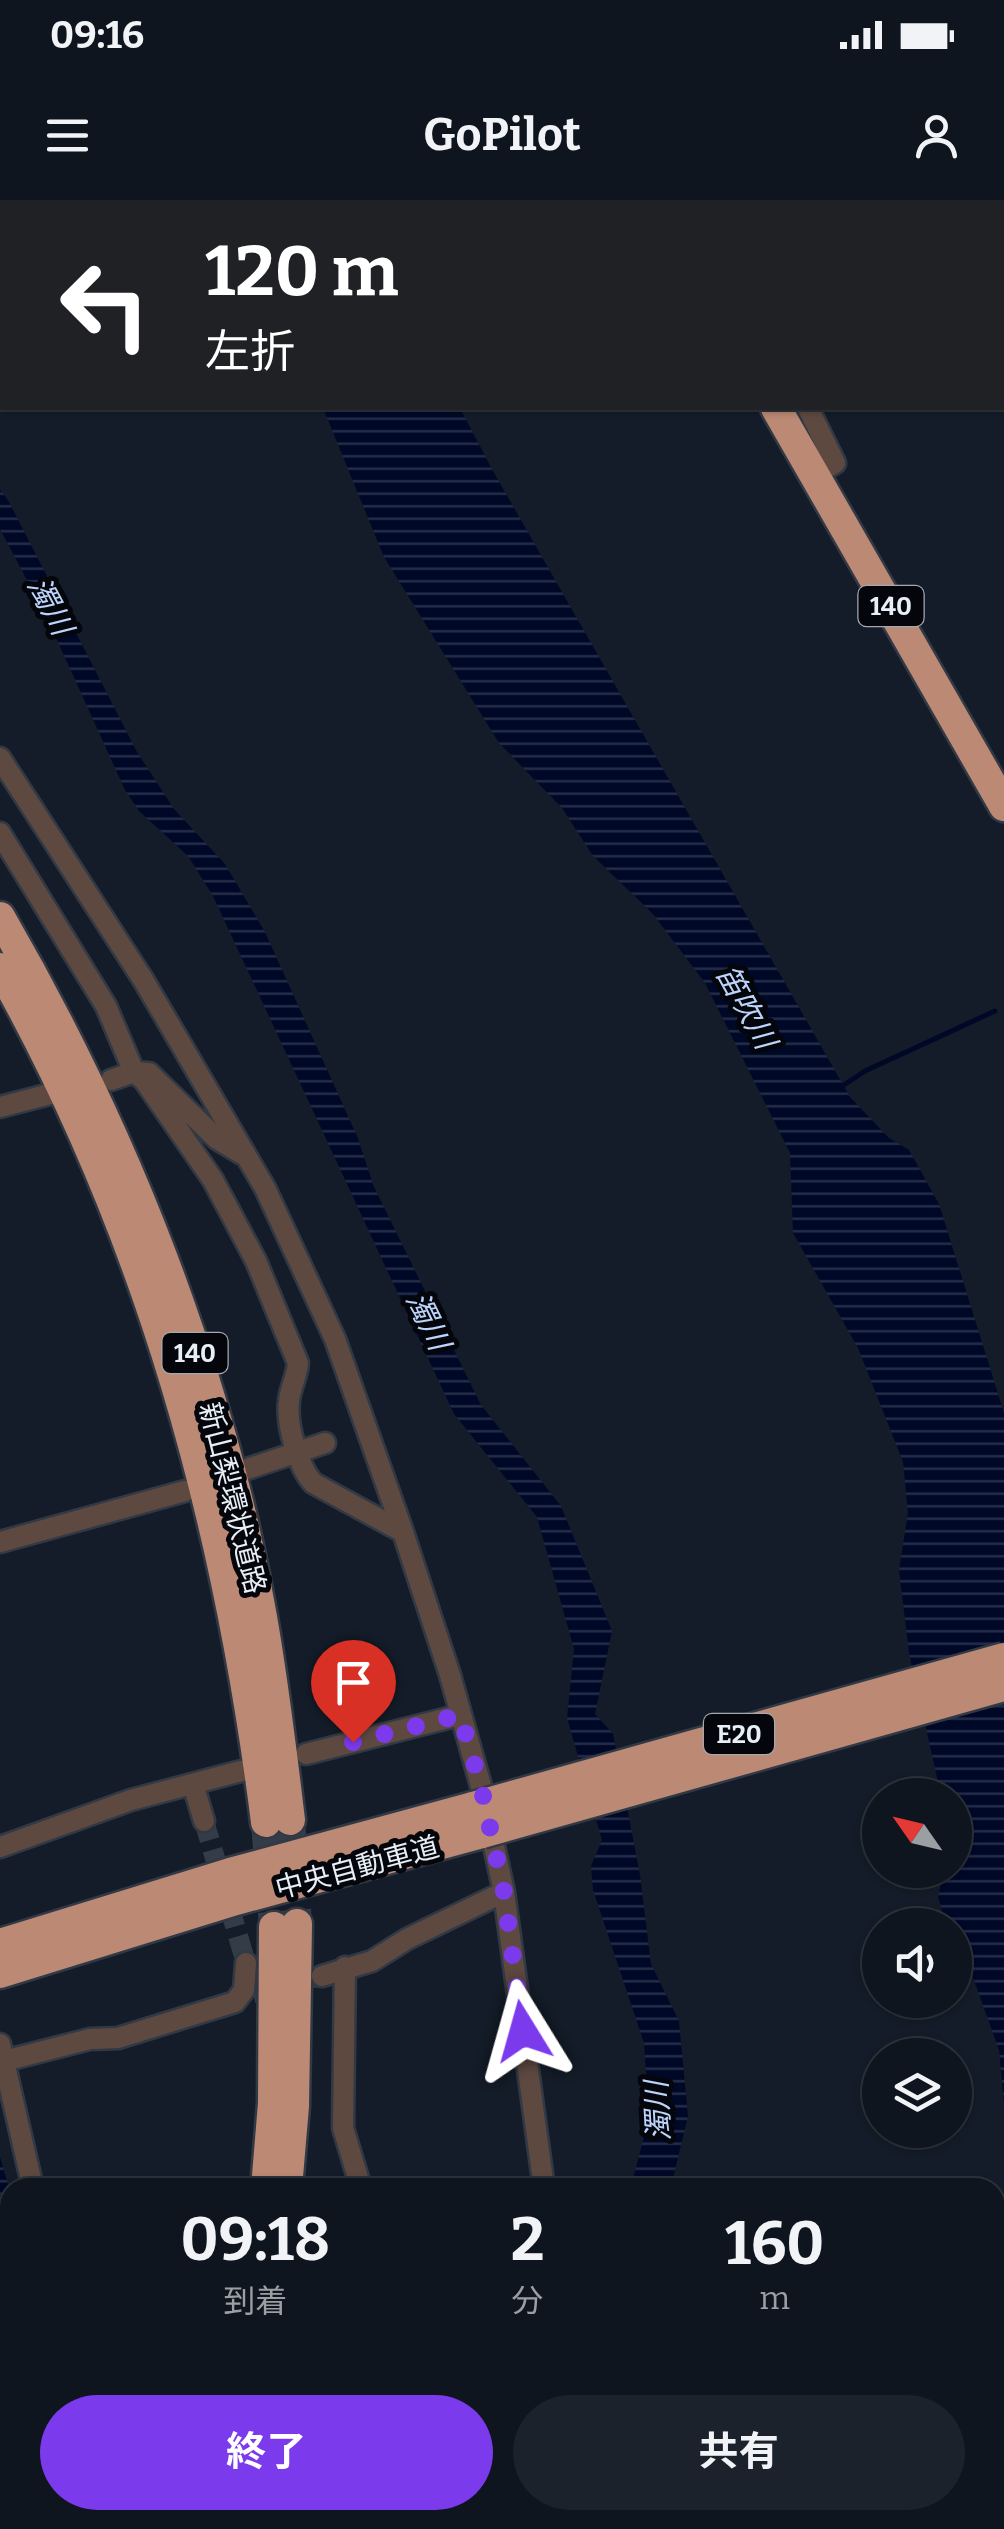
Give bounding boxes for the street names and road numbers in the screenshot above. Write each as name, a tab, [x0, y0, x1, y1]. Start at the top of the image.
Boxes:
road number: 140	[858, 586, 924, 626]
road number: 140	[162, 1333, 228, 1373]
street label: 新山梨環状道路	[193, 1399, 272, 1597]
road number: E20	[704, 1714, 774, 1754]
street label: 中央自動車道	[272, 1830, 443, 1905]

